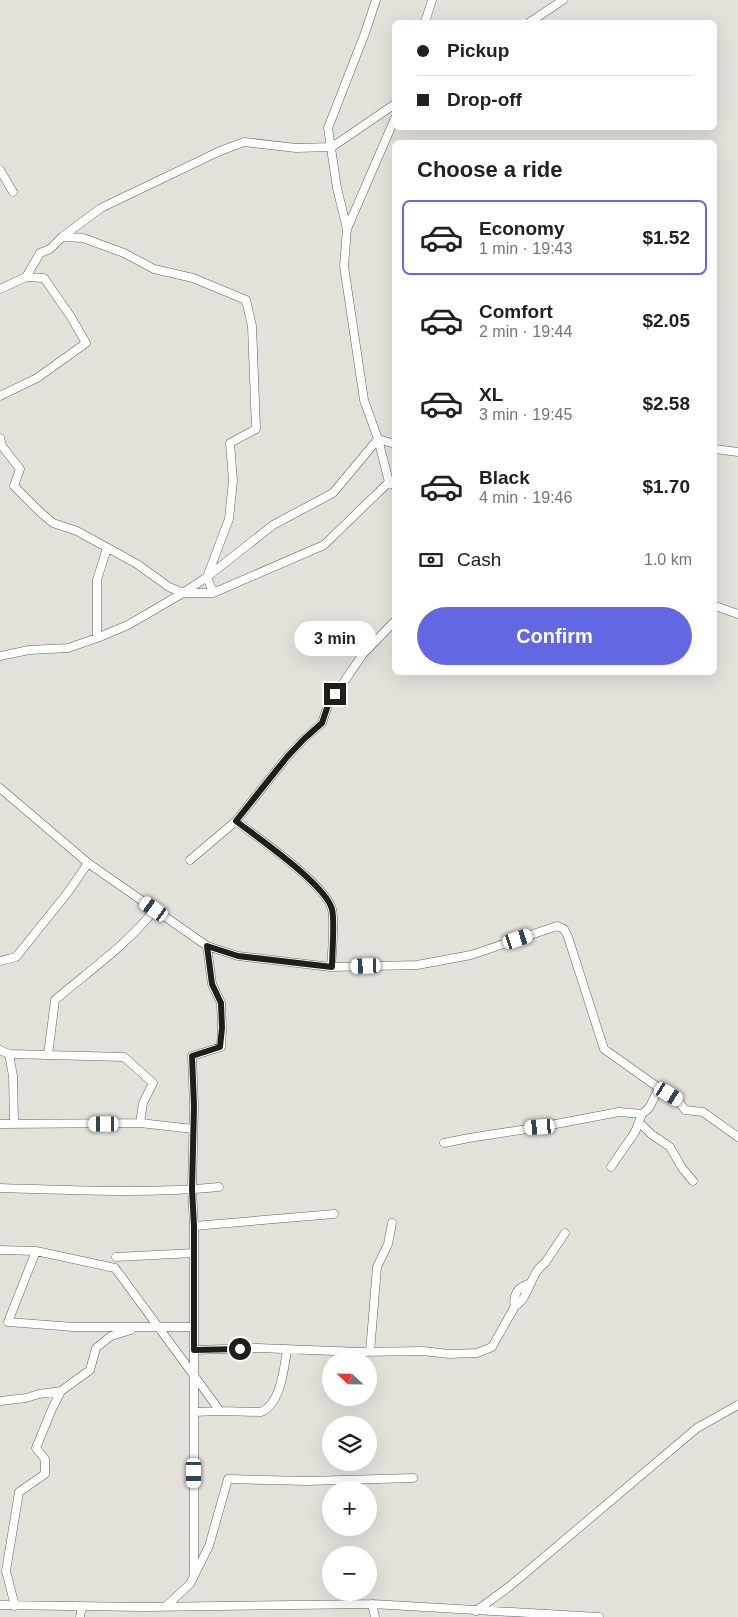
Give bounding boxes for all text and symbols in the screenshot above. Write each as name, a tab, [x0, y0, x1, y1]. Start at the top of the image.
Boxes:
text: Pickup	[447, 40, 509, 61]
text: Drop-off	[447, 89, 522, 110]
text: Choose a ride	[417, 157, 562, 182]
icon: car	[419, 215, 464, 260]
text: Economy	[479, 218, 565, 239]
text: $1.52	[642, 227, 690, 248]
text: 1 min · 19:43	[479, 240, 572, 257]
icon: car	[419, 298, 464, 343]
text: Comfort	[479, 301, 553, 322]
text: $2.05	[642, 310, 690, 331]
text: 2 min · 19:44	[479, 323, 572, 340]
icon: car	[419, 381, 464, 426]
text: XL	[479, 384, 503, 405]
text: $2.58	[642, 393, 690, 414]
text: 3 min · 19:45	[479, 406, 572, 423]
icon: car	[419, 464, 464, 509]
text: Black	[479, 467, 530, 488]
text: $1.70	[642, 476, 690, 497]
text: 4 min · 19:46	[479, 489, 572, 506]
icon: cash	[417, 546, 445, 574]
text: Cash	[457, 549, 501, 570]
text: 1.0 km	[644, 551, 692, 568]
button: Confirm	[417, 607, 692, 665]
callout: 3 min	[294, 622, 376, 656]
text: 3 min	[314, 630, 356, 647]
route end	[324, 683, 346, 705]
car	[137, 894, 170, 924]
car	[501, 927, 534, 951]
car	[350, 958, 381, 974]
car	[652, 1080, 685, 1108]
car	[89, 1117, 119, 1132]
car	[524, 1118, 555, 1136]
route start	[229, 1338, 251, 1360]
north arrow	[322, 1351, 378, 1406]
map controls	[322, 1351, 377, 1601]
button: layers	[322, 1416, 377, 1471]
car	[186, 1458, 201, 1488]
button: +	[322, 1481, 377, 1536]
button: −	[322, 1546, 377, 1601]

